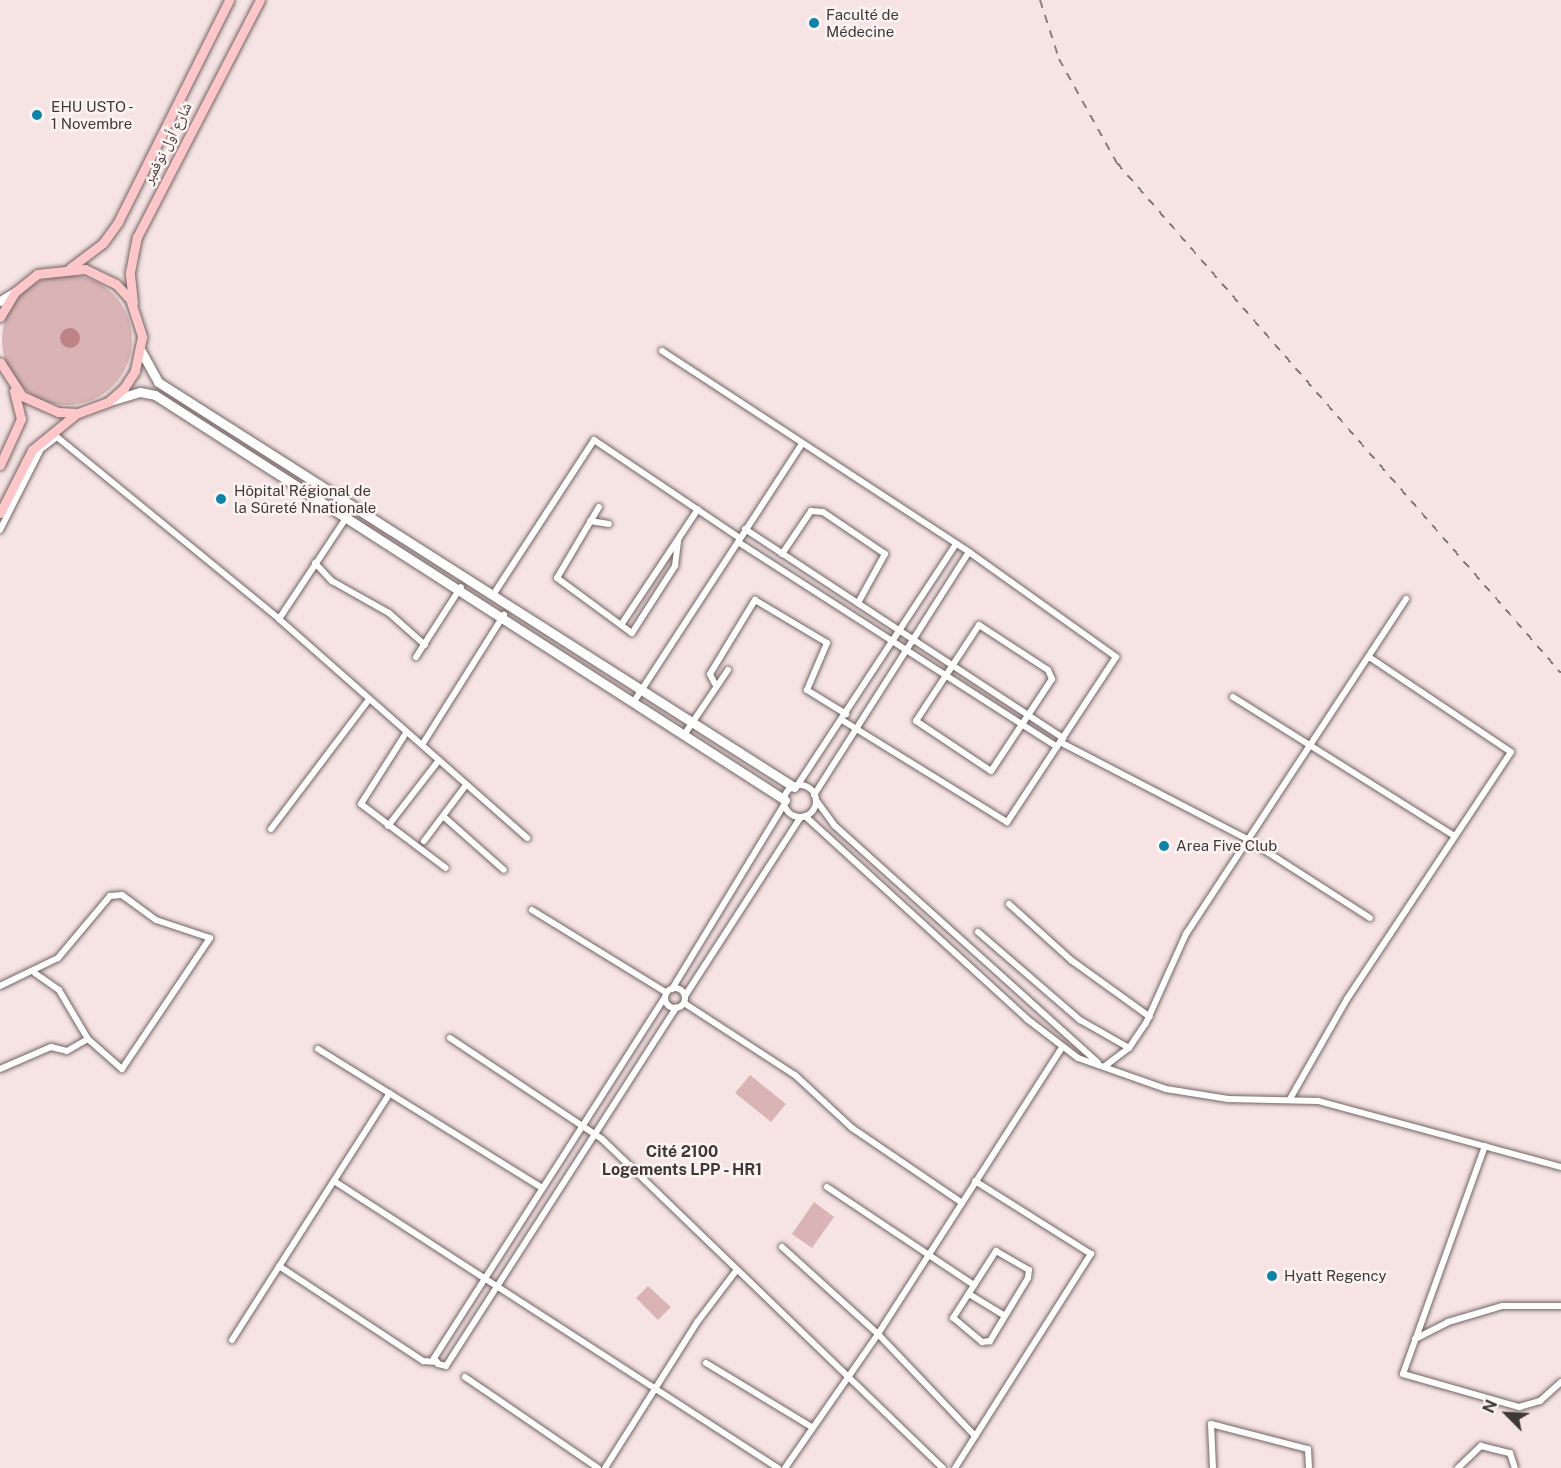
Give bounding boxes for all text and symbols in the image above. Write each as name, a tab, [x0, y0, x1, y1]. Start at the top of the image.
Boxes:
place label: Faculté de Médecine	[826, 5, 899, 40]
marker: Faculté de Médecine	[807, 16, 821, 30]
place label: EHU USTO - 1 Novembre	[51, 97, 135, 132]
street label: شارع أول نوفمبر	[139, 99, 195, 187]
marker: EHU USTO - 1 Novembre	[28, 106, 46, 124]
place label: Hôpital Régional de la Sûreté Nnationale	[234, 481, 376, 516]
marker: Hôpital Régional de la Sûreté Nnationale	[212, 490, 230, 508]
place label: Area Five Club	[1176, 837, 1277, 855]
marker: Area Five Club	[1157, 839, 1171, 853]
district label: Cité 2100 Logements LPP - HR1	[601, 1142, 763, 1180]
place label: Hyatt Regency	[1284, 1267, 1387, 1285]
marker: Hyatt Regency	[1265, 1269, 1279, 1283]
north arrow	[1477, 1384, 1537, 1444]
text: N	[1479, 1397, 1501, 1416]

